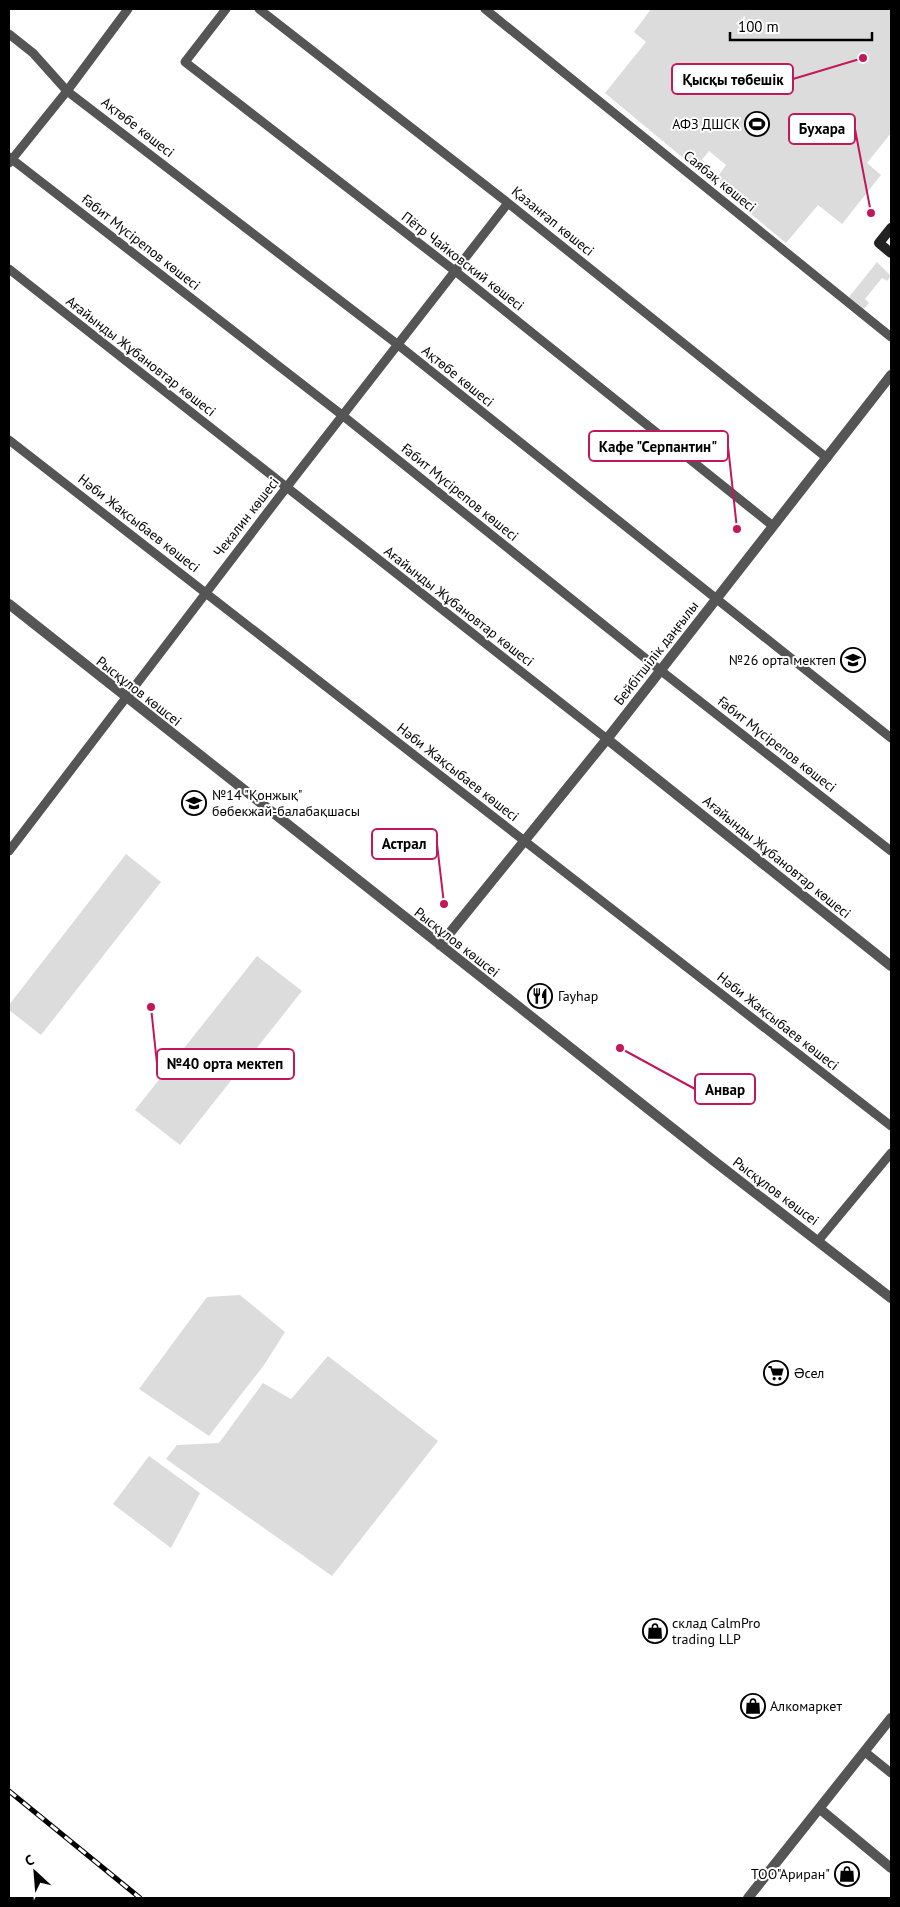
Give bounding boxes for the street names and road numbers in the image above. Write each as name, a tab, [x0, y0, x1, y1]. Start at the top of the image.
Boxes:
street label: Ақтөбе көшесі	[98, 93, 178, 161]
street label: Саябақ көшесі	[680, 146, 760, 216]
street label: Қазанғап көшесі	[508, 182, 598, 260]
street label: Ғабит Мүсірепов көшесі	[78, 190, 204, 294]
street label: Пётр Чайковский көшесі	[398, 208, 528, 314]
street label: Ағайынды Жұбановтар көшесі	[62, 292, 220, 420]
street label: Ақтөбе көшесі	[418, 341, 498, 411]
street label: Ғабит Мүсірепов көшесі	[398, 439, 522, 545]
street label: Нәби Жақсыбаев көшесі	[74, 470, 204, 576]
street label: Чекалин көшесі	[209, 473, 283, 561]
street label: Ағайынды Жұбановтар көшесі	[380, 542, 538, 670]
street label: Бейбітшілік даңғылы	[610, 597, 702, 709]
street label: Рысқұлов көшсеі	[93, 652, 185, 730]
street label: Ғабит Мүсірепов көшесі	[714, 692, 840, 796]
street label: Нәби Жақсыбаев көшесі	[393, 719, 523, 825]
street label: Ағайынды Жұбановтар көшесі	[699, 792, 855, 922]
street label: Рысқұлов көшсеі	[411, 903, 503, 981]
street label: Нәби Жақсыбаев көшесі	[713, 968, 843, 1074]
street label: Рысқұлов көшсеі	[729, 1153, 823, 1229]

